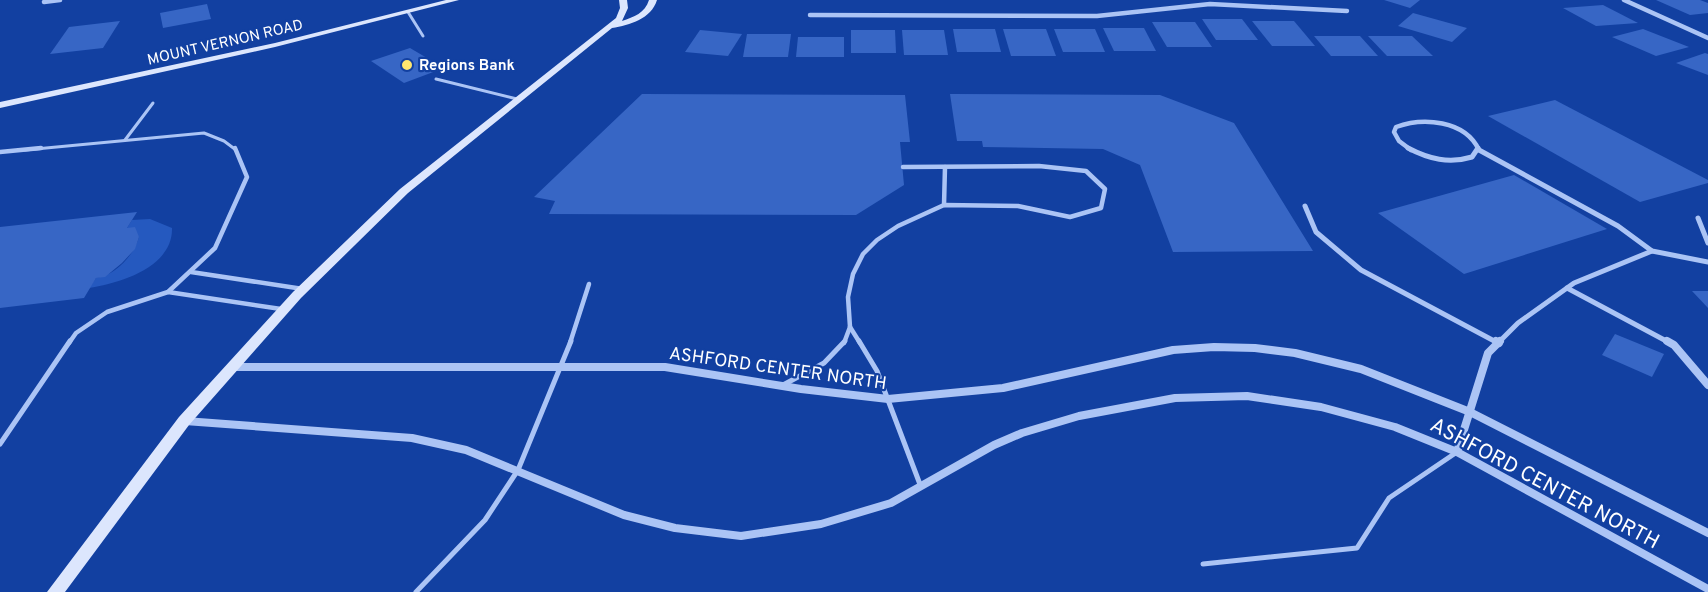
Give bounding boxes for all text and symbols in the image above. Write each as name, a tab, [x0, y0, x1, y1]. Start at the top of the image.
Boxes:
street label: MOUNT VERNON ROAD	[146, 16, 305, 71]
place label: Regions Bank	[419, 57, 515, 76]
marker: Regions Bank	[400, 58, 414, 72]
street label: ASHFORD CENTER NORTH	[668, 343, 888, 396]
street label: ASHFORD CENTER NORTH	[1425, 412, 1664, 556]

